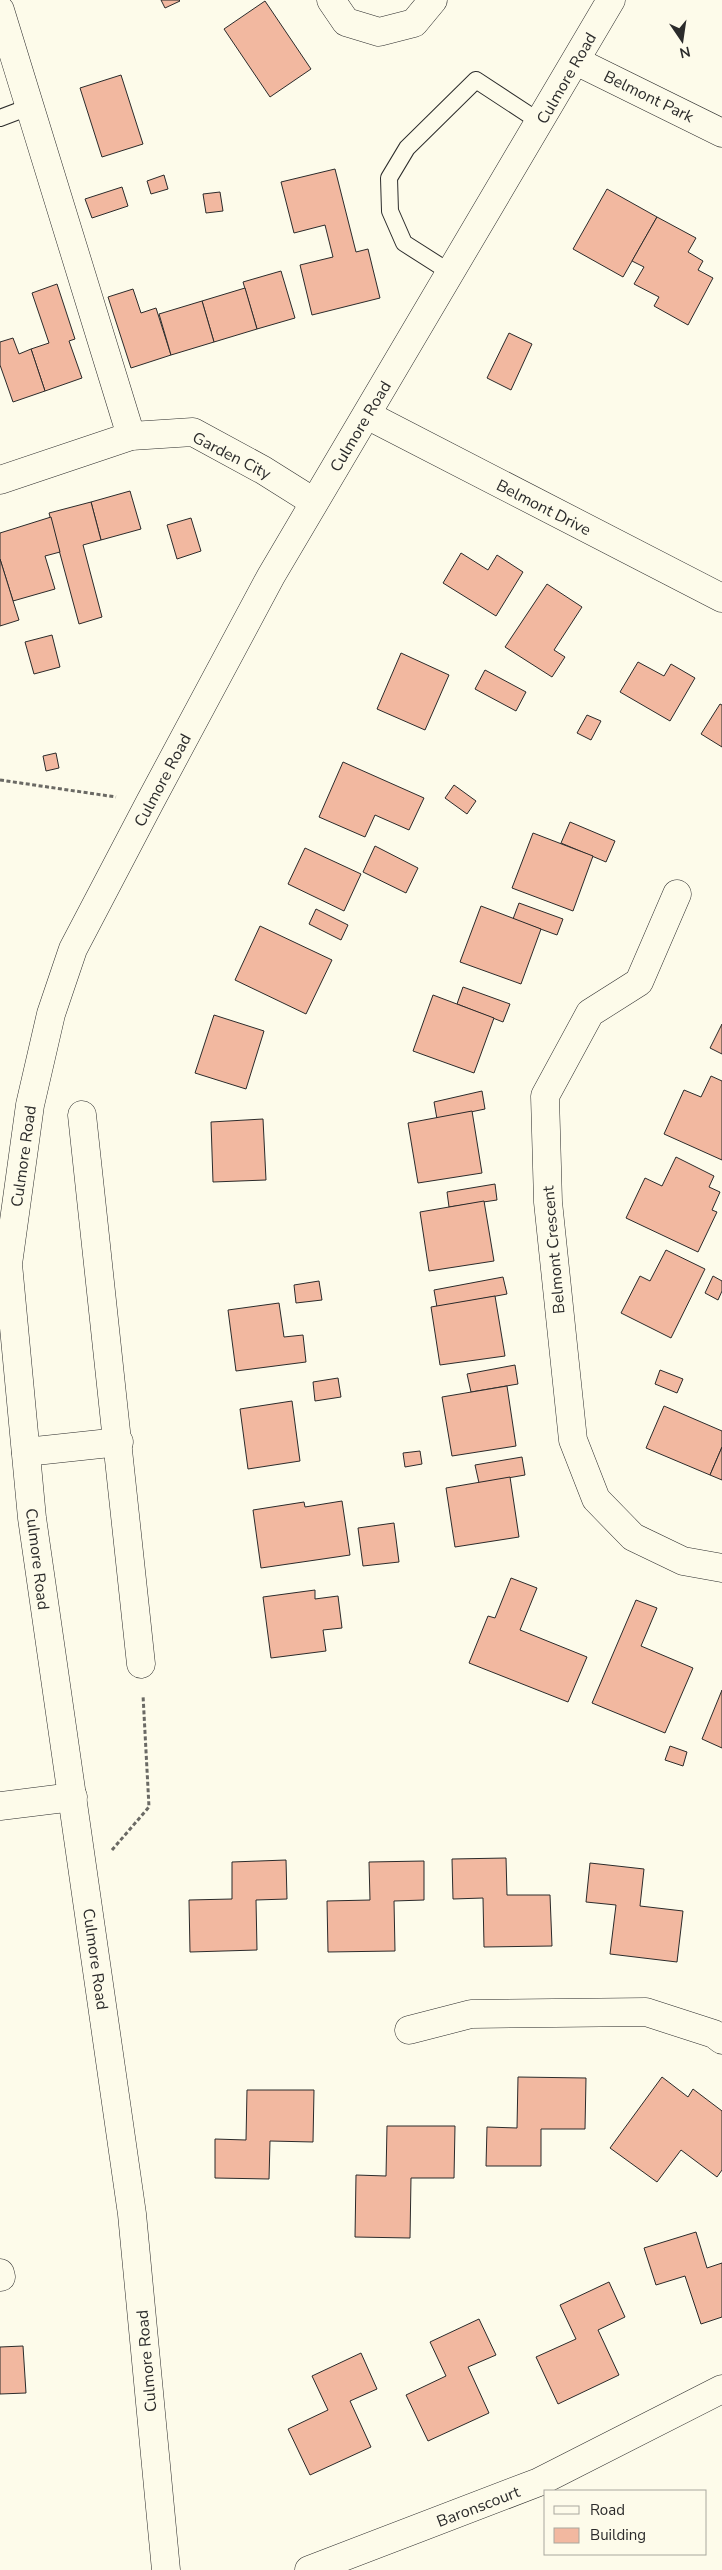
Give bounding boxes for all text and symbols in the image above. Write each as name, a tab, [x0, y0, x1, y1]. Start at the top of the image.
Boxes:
north arrow	[657, 15, 707, 65]
street label: Culmore Road	[532, 29, 602, 128]
text: N	[678, 42, 692, 63]
street label: Belmont Park	[600, 66, 698, 129]
street label: Culmore Road	[325, 377, 397, 476]
street label: Garden City	[189, 427, 275, 485]
street label: Belmont Drive	[492, 475, 595, 541]
street label: Culmore Road	[129, 730, 197, 831]
street label: Culmore Road	[6, 1104, 42, 1208]
street label: Belmont Crescent	[537, 1185, 571, 1315]
street label: Culmore Road	[20, 1507, 54, 1611]
street label: Culmore Road	[77, 1907, 113, 2011]
street label: Culmore Road	[132, 2309, 162, 2413]
street label: Baronscourt	[434, 2481, 523, 2533]
legend	[544, 2490, 707, 2555]
text: Road	[590, 2500, 625, 2520]
text: Building	[590, 2525, 646, 2545]

